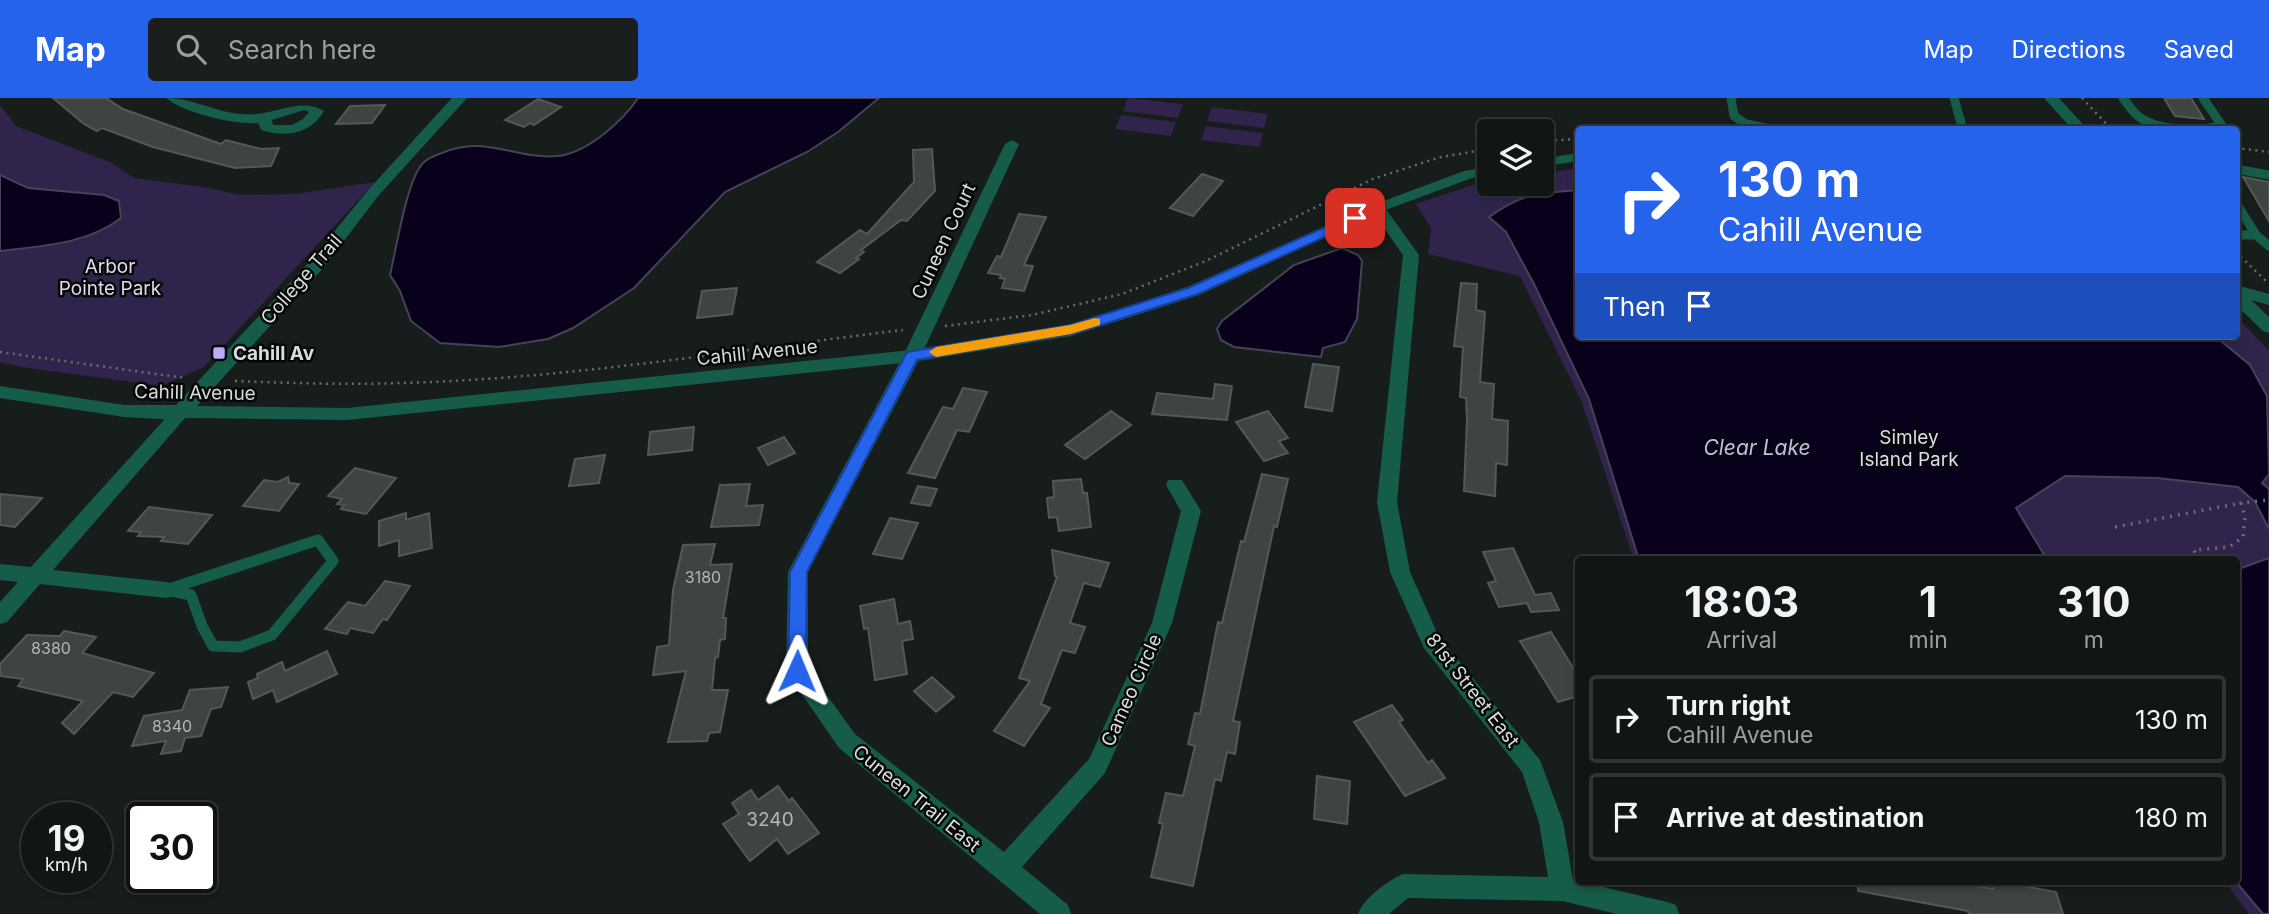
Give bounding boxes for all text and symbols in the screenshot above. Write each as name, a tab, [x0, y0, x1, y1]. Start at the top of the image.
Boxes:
search box	[148, 18, 638, 81]
text: Map	[35, 29, 106, 69]
icon: search	[172, 30, 210, 68]
text: Search here	[228, 34, 376, 65]
text: Map	[1924, 35, 1973, 64]
text: Directions	[2011, 35, 2126, 64]
text: Saved	[2164, 35, 2234, 64]
map controls	[1477, 119, 1554, 196]
button: layers	[1477, 119, 1554, 196]
text: 130 m	[1718, 150, 1860, 209]
icon: right	[1603, 154, 1694, 245]
street label: Cuneen Court	[907, 180, 980, 303]
pin	[1325, 188, 1385, 248]
icon: arrive	[1336, 199, 1374, 237]
text: Cahill Avenue	[1718, 210, 1923, 249]
street label: College Trail	[256, 230, 347, 329]
park label: Arbor Pointe Park	[59, 255, 162, 300]
icon: arrive	[1680, 287, 1718, 325]
text: Then	[1603, 291, 1666, 322]
street label: Cahill Avenue	[695, 335, 819, 370]
place label: Cahill Av	[233, 342, 315, 365]
marker: Cahill Av	[211, 345, 227, 361]
street label: Cahill Avenue	[134, 380, 256, 405]
park label: Simley Island Park	[1859, 426, 1959, 471]
water label: Clear Lake	[1703, 435, 1811, 460]
house number: 3180	[685, 567, 721, 587]
text: 18:03	[1684, 576, 1799, 627]
text: 1	[1919, 576, 1937, 627]
text: 310	[2057, 576, 2131, 627]
text: Arrival	[1706, 626, 1777, 654]
text: min	[1909, 626, 1948, 654]
text: m	[2084, 626, 2104, 654]
street label: 81st Street East	[1421, 629, 1524, 752]
street label: Cameo Circle	[1096, 630, 1167, 750]
position arrow	[760, 634, 834, 708]
house number: 8380	[31, 638, 71, 658]
text: Turn right	[1666, 690, 1791, 721]
icon: right	[1607, 700, 1645, 738]
text: 130 m	[2135, 704, 2208, 735]
house number: 8340	[152, 716, 192, 736]
text: Cahill Avenue	[1666, 721, 1813, 749]
street label: Cuneen Trail East	[848, 740, 985, 857]
icon: arrive	[1607, 798, 1645, 836]
speed limit sign: 30	[126, 802, 217, 893]
text: Arrive at destination	[1666, 802, 1925, 833]
text: 180 m	[2135, 802, 2208, 833]
house number: 3240	[746, 808, 794, 831]
text: 19	[48, 817, 85, 859]
text: km/h	[45, 854, 88, 875]

